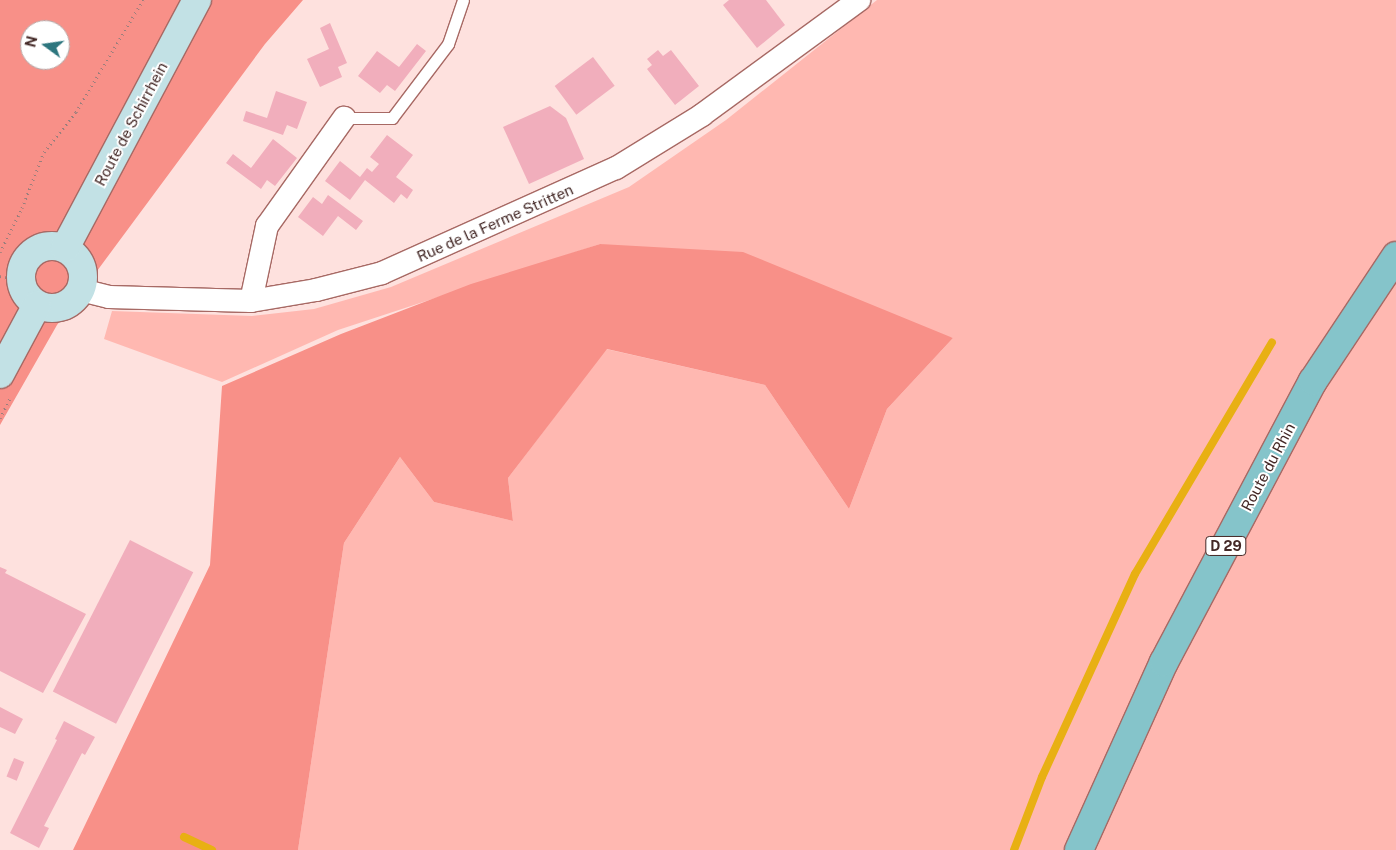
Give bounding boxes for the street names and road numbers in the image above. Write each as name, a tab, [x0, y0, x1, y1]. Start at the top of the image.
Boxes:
street label: Route de Schirrhein	[91, 59, 171, 189]
street label: Rue de la Ferme Stritten	[414, 180, 576, 266]
street label: Route du Rhin	[1237, 420, 1299, 514]
road number: D 29	[1205, 534, 1247, 558]

